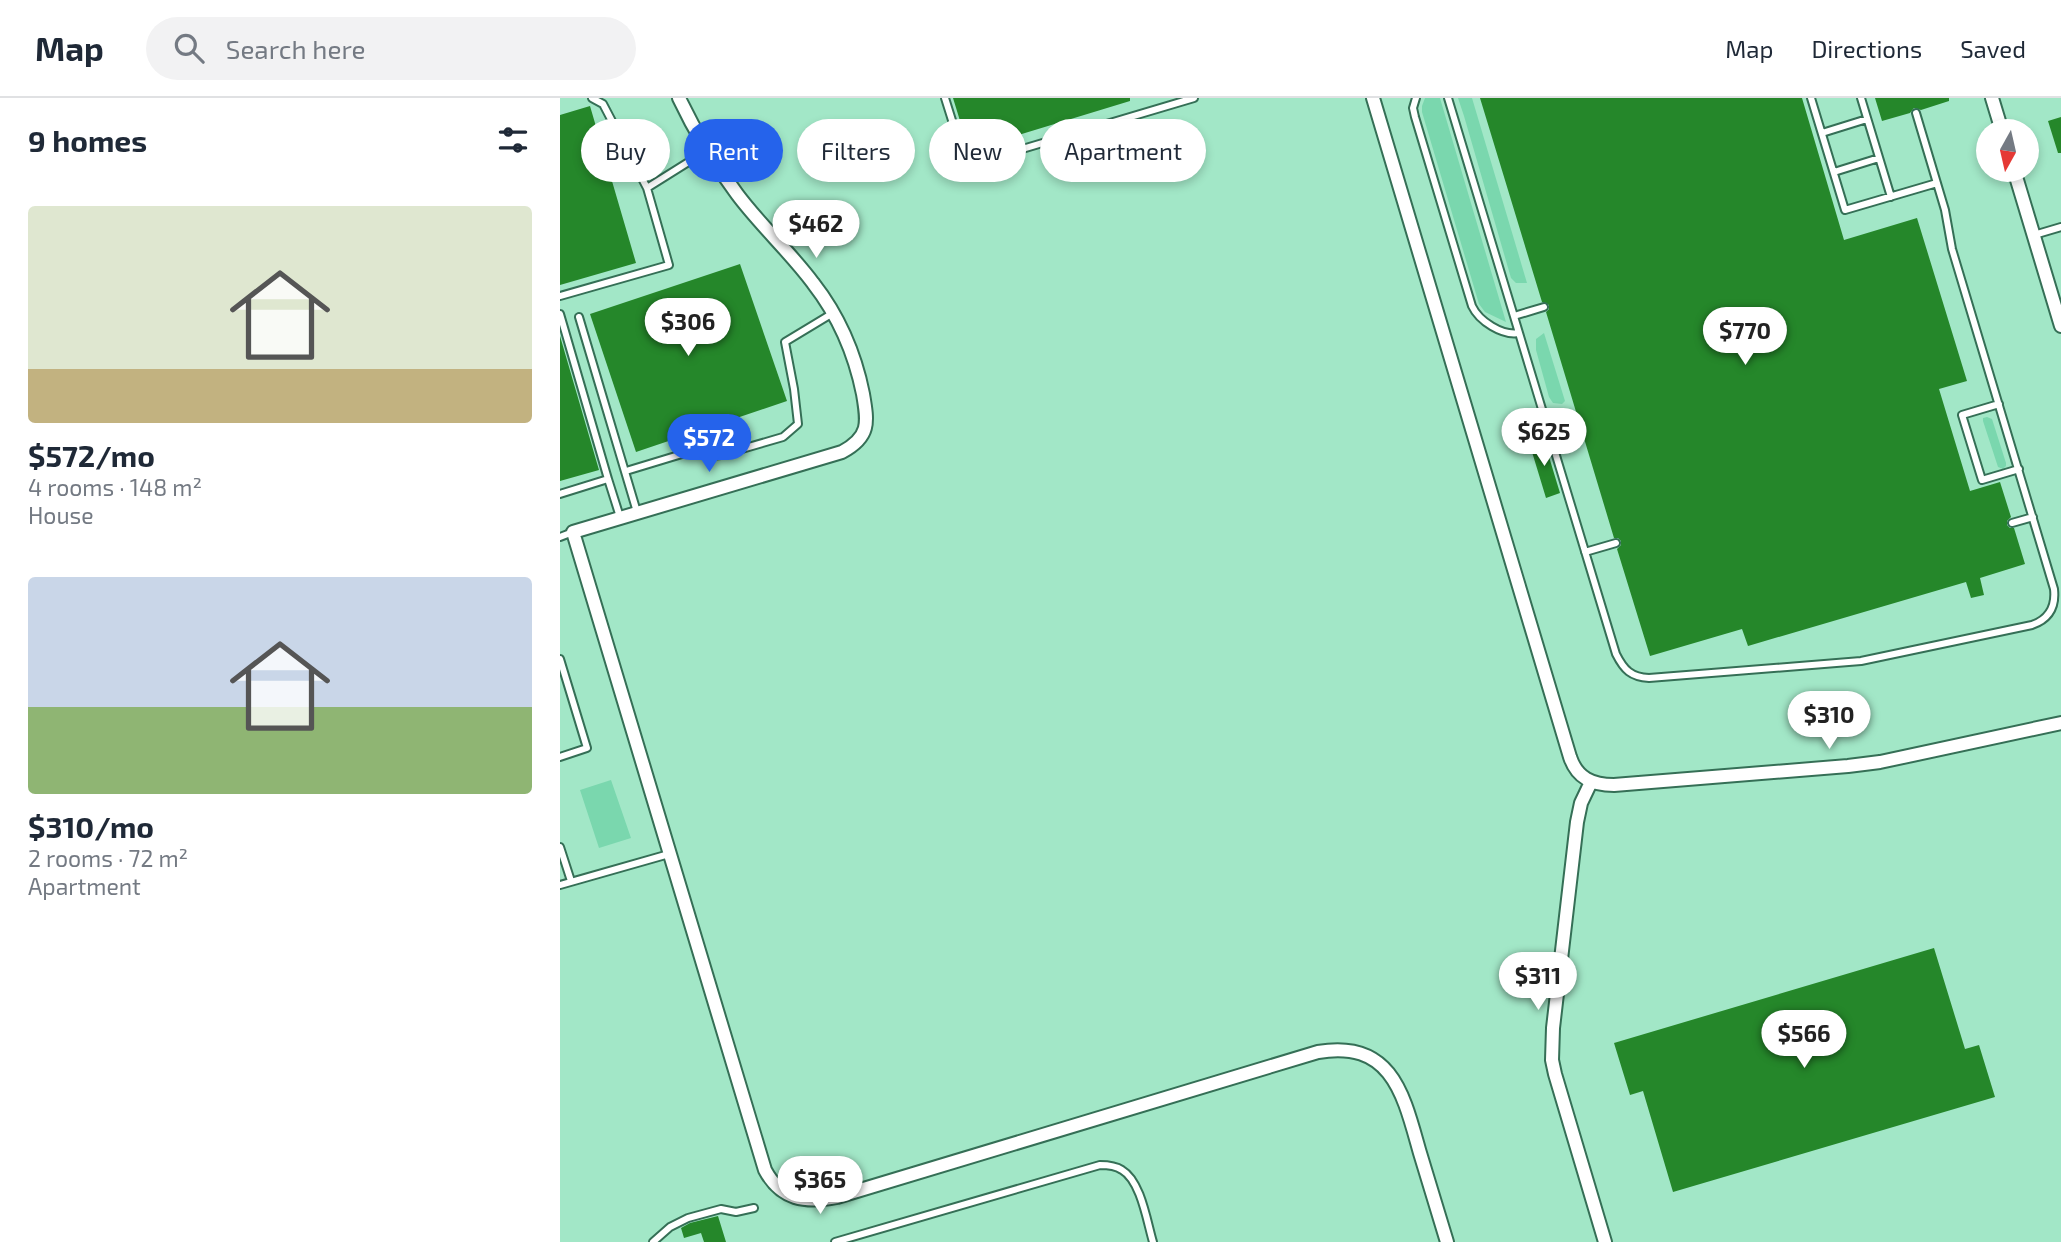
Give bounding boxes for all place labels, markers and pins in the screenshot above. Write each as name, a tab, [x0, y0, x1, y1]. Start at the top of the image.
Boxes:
pin: $462	[775, 200, 857, 260]
pin: $306	[647, 299, 729, 358]
pin: $770	[1704, 308, 1786, 367]
pin: $625	[1503, 408, 1585, 468]
pin: $572	[668, 414, 750, 474]
pin: $310	[1788, 692, 1870, 751]
pin: $311	[1497, 953, 1579, 1012]
pin: $566	[1763, 1010, 1845, 1070]
pin: $365	[779, 1156, 861, 1216]

